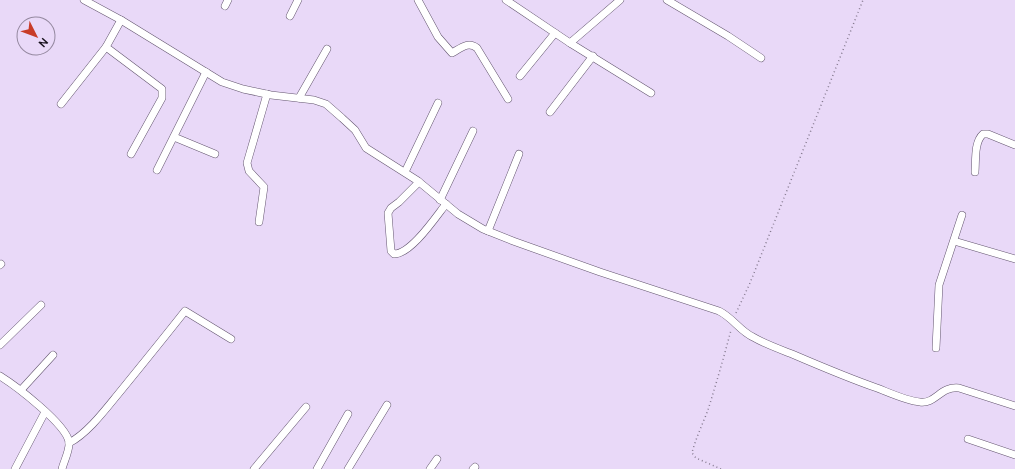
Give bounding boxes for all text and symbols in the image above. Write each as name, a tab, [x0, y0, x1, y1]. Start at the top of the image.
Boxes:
north arrow	[16, 16, 56, 56]
text: N	[36, 36, 51, 50]

